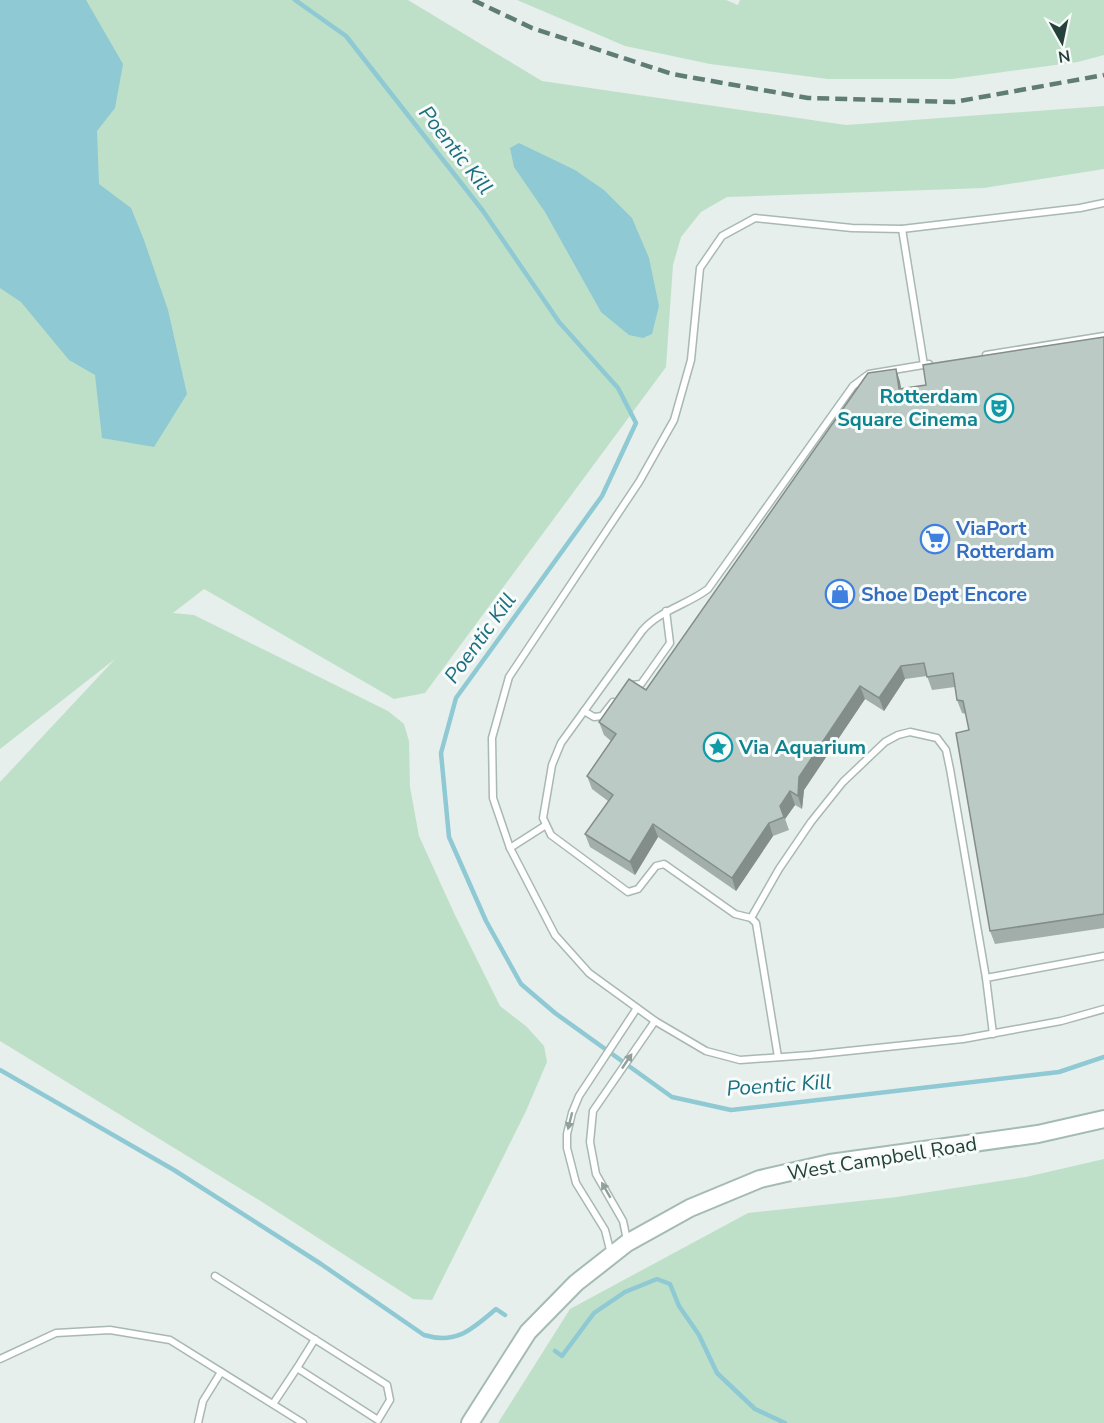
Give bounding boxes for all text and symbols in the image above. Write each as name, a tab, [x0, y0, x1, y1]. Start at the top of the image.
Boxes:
north arrow	[1032, 12, 1092, 72]
text: N	[1057, 44, 1072, 68]
water label: Poentic Kill	[413, 100, 499, 200]
place label: Rotterdam Square Cinema	[837, 383, 978, 433]
theatre icon: Rotterdam Square Cinema	[983, 392, 1015, 424]
place label: ViaPort Rotterdam	[955, 515, 1055, 565]
supermarket icon: ViaPort Rotterdam	[919, 523, 951, 555]
shop icon: Shoe Dept Encore	[824, 578, 856, 610]
place label: Shoe Dept Encore	[861, 581, 1027, 608]
water label: Poentic Kill	[438, 587, 522, 689]
place icon: Via Aquarium	[702, 731, 734, 763]
place label: Via Aquarium	[738, 734, 866, 761]
one-way arrow	[621, 1053, 633, 1069]
water label: Poentic Kill	[725, 1067, 833, 1103]
one-way arrow	[565, 1112, 574, 1130]
street label: West Campbell Road	[785, 1130, 979, 1187]
one-way arrow	[600, 1182, 611, 1198]

